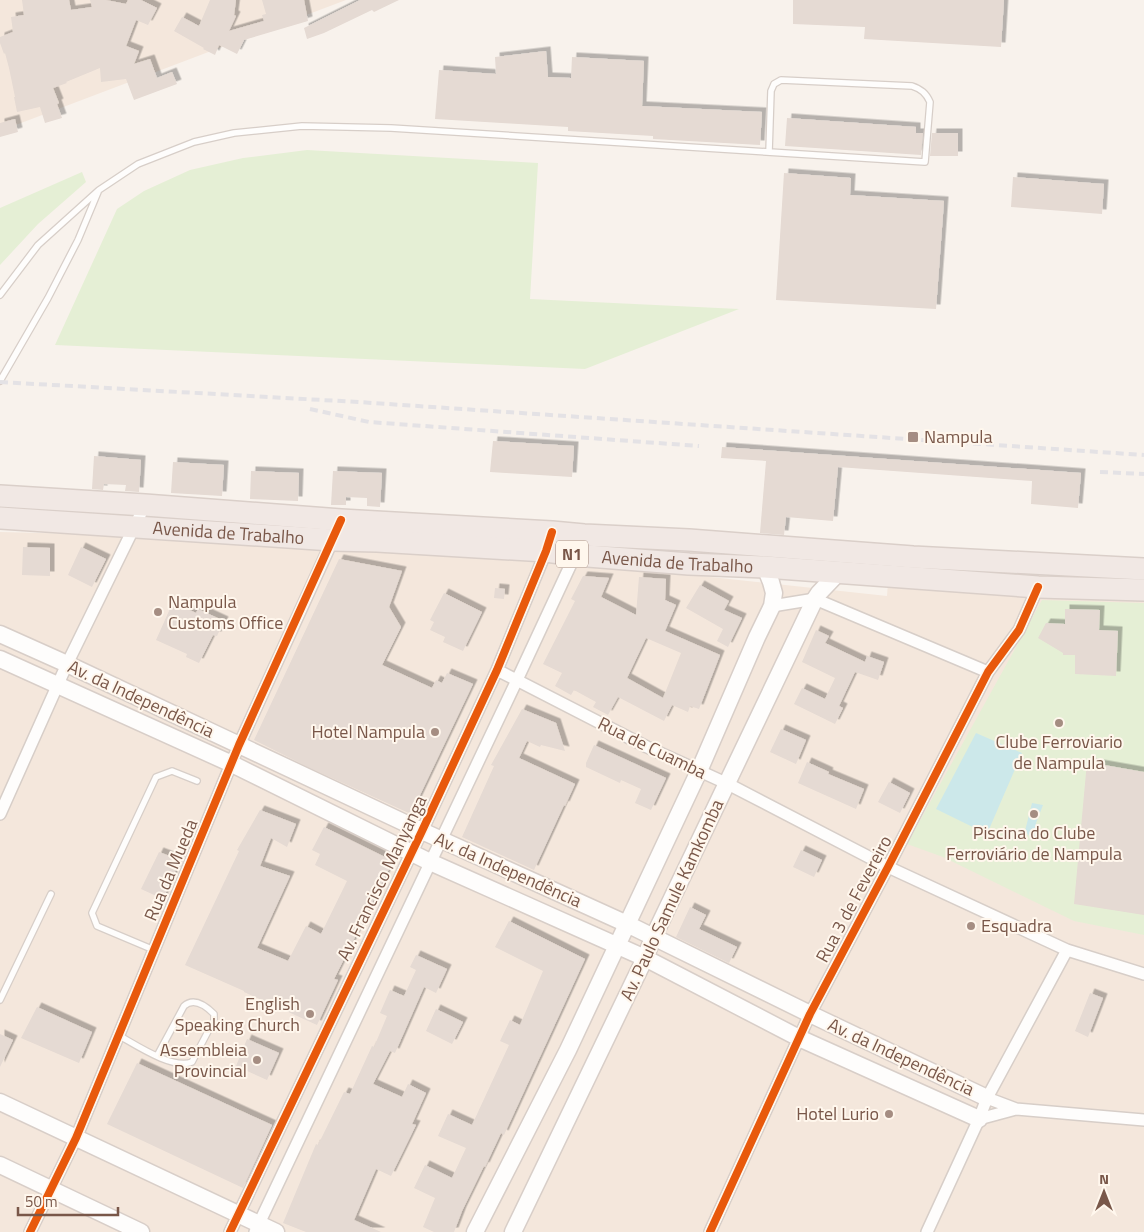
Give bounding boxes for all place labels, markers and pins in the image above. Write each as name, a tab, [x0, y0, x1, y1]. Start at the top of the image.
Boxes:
place label: Nampula	[924, 423, 992, 450]
marker: Nampula	[906, 430, 920, 444]
place label: Nampula Customs Office	[168, 588, 283, 636]
marker: Nampula Customs Office	[152, 606, 164, 618]
marker: Clube Ferroviario de Nampula	[1053, 717, 1065, 729]
place label: Hotel Nampula	[312, 718, 425, 745]
marker: Hotel Nampula	[429, 726, 441, 738]
place label: Clube Ferroviario de Nampula	[995, 728, 1123, 776]
marker: Piscina do Clube Ferroviário de Nampula	[1028, 808, 1040, 820]
place label: Piscina do Clube Ferroviário de Nampula	[946, 819, 1122, 867]
place label: Esquadra	[981, 912, 1052, 939]
marker: Esquadra	[965, 920, 977, 932]
place label: English Speaking Church	[175, 990, 300, 1038]
marker: English Speaking Church	[304, 1008, 316, 1020]
place label: Assembleia Provincial	[160, 1036, 247, 1084]
marker: Assembleia Provincial	[251, 1054, 263, 1066]
place label: Hotel Lurio	[796, 1100, 879, 1127]
marker: Hotel Lurio	[883, 1108, 895, 1120]

